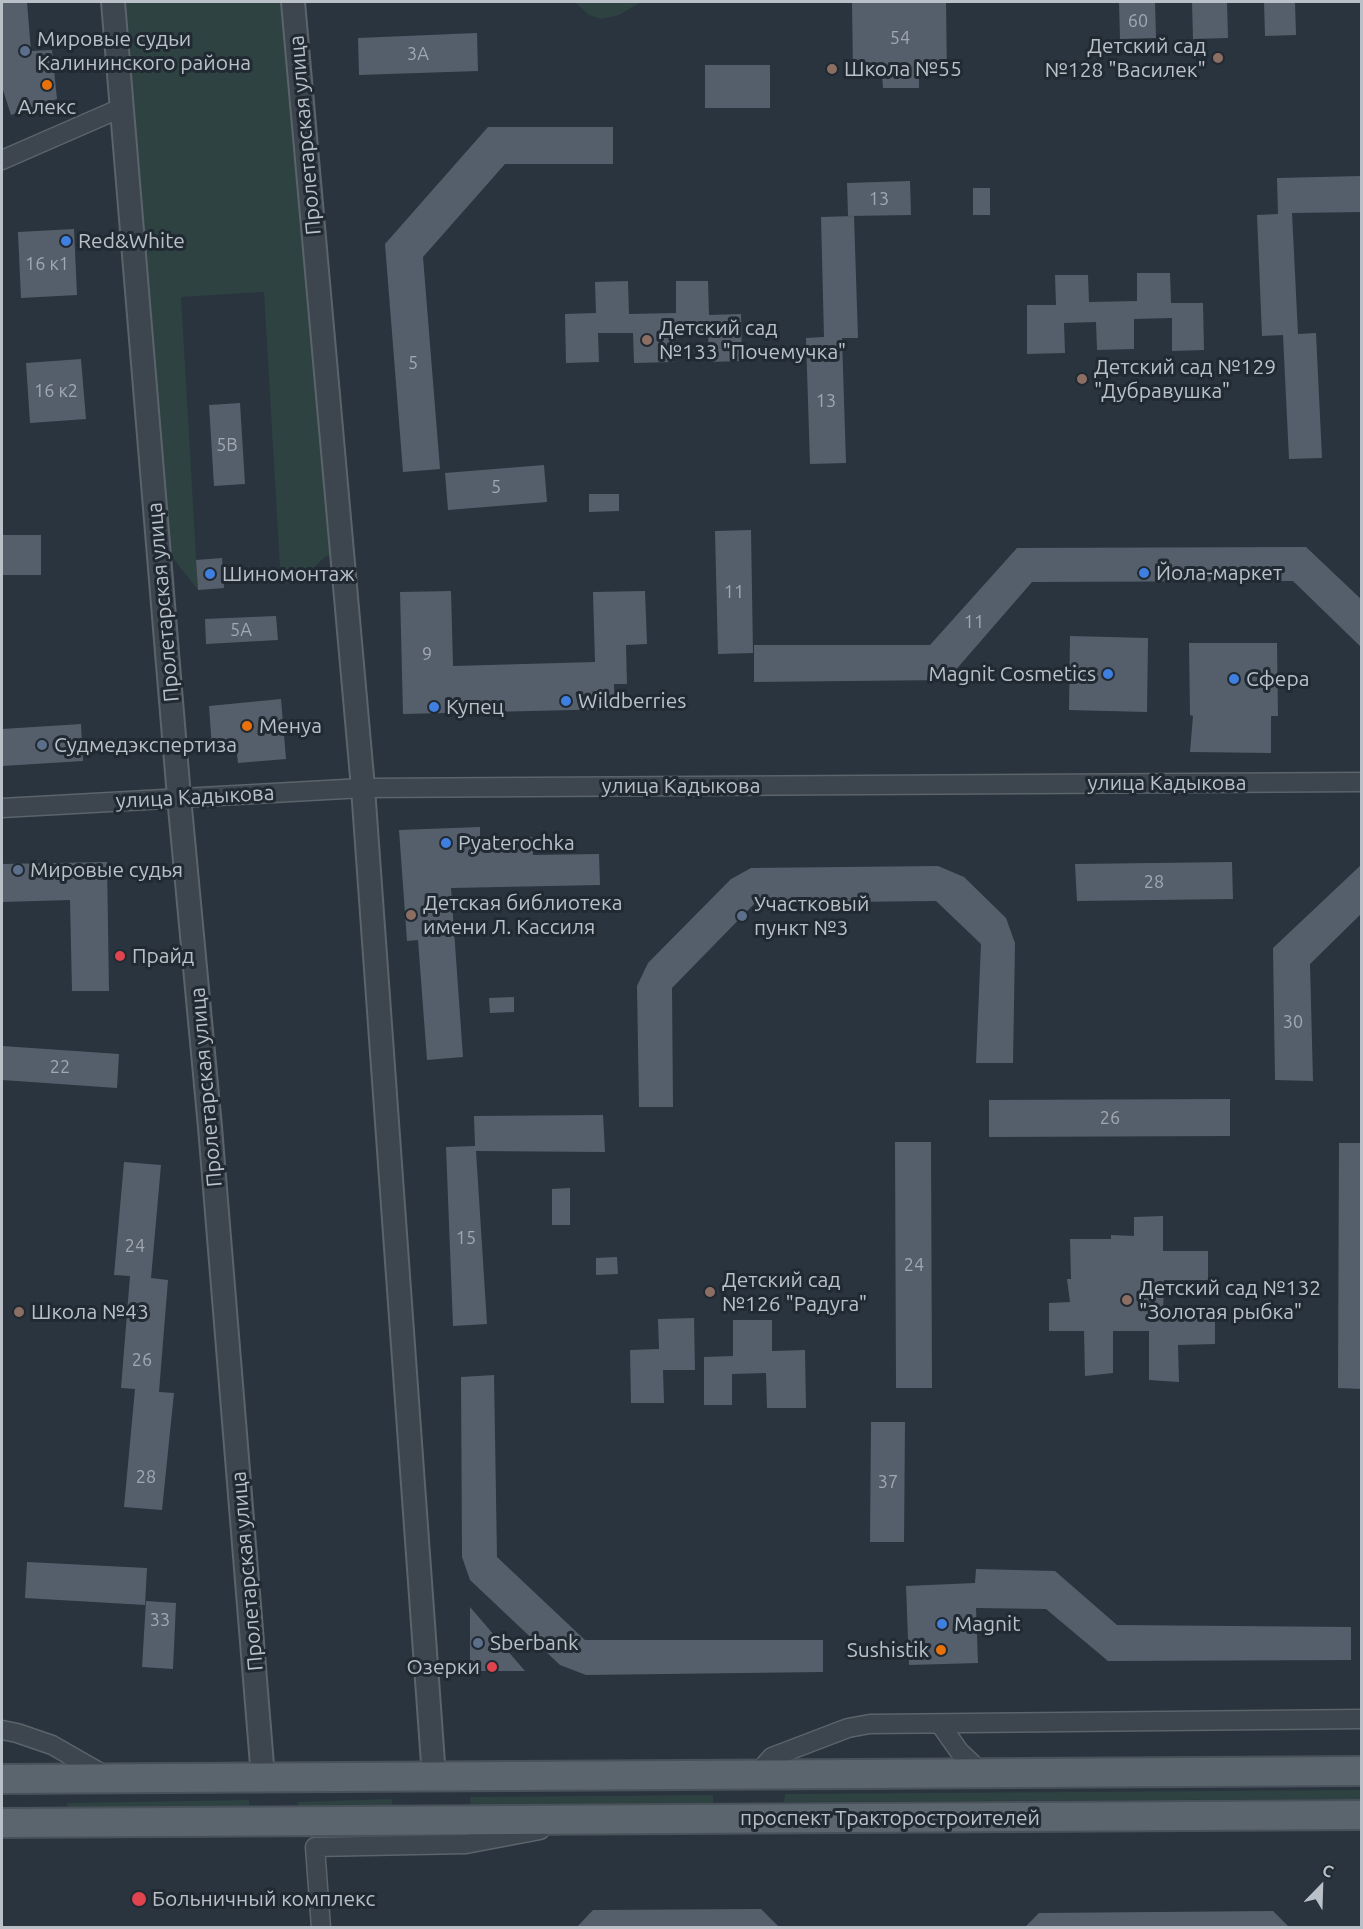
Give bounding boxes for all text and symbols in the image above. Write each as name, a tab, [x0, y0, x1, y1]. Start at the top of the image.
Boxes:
house number: 60	[1128, 10, 1148, 32]
place label: Мировые судьи Калининского района	[37, 26, 251, 76]
house number: 54	[890, 27, 910, 49]
place label: Детский сад №128 "Василек"	[1045, 33, 1206, 83]
street label: Пролетарская улица	[284, 34, 326, 236]
house number: 3А	[407, 43, 429, 65]
marker: Мировые судьи Калининского района	[18, 44, 32, 58]
marker: Детский сад №128 "Василек"	[1211, 51, 1225, 65]
place label: Школа №55	[844, 56, 962, 82]
marker: Школа №55	[825, 62, 839, 76]
marker: Алекс	[40, 78, 54, 92]
place label: Алекс	[18, 94, 76, 120]
house number: 13	[869, 188, 889, 210]
place label: Red&White	[78, 228, 185, 254]
marker: Red&White	[59, 234, 73, 248]
house number: 16 к1	[25, 253, 69, 275]
place label: Детский сад №133 "Почемучка"	[659, 315, 846, 365]
marker: Детский сад №133 "Почемучка"	[640, 333, 654, 347]
house number: 5	[408, 352, 418, 374]
place label: Детский сад №129 "Дубравушка"	[1094, 354, 1276, 404]
marker: Детский сад №129 "Дубравушка"	[1075, 372, 1089, 386]
house number: 16 к2	[34, 380, 78, 402]
house number: 13	[816, 390, 836, 412]
house number: 5В	[216, 434, 238, 456]
house number: 5	[491, 476, 501, 498]
street label: Пролетарская улица	[142, 501, 184, 703]
place label: Йола-маркет	[1156, 560, 1282, 586]
place label: Шиномонтаж	[222, 561, 355, 587]
marker: Йола-маркет	[1137, 566, 1151, 580]
marker: Шиномонтаж	[203, 567, 217, 581]
house number: 11	[724, 581, 744, 603]
house number: 11	[964, 611, 984, 633]
house number: 5А	[230, 619, 252, 641]
house number: 9	[422, 643, 432, 665]
place label: Magnit Cosmetics	[929, 661, 1096, 687]
place label: Сфера	[1246, 666, 1309, 692]
marker: Magnit Cosmetics	[1101, 667, 1115, 681]
marker: Сфера	[1227, 672, 1241, 686]
place label: Wildberries	[578, 688, 686, 714]
place label: Купец	[446, 694, 504, 720]
marker: Wildberries	[559, 694, 573, 708]
marker: Купец	[427, 700, 441, 714]
place label: Менуа	[259, 713, 322, 739]
marker: Менуа	[240, 719, 254, 733]
place label: Судмедэкспертиза	[54, 732, 237, 758]
marker: Судмедэкспертиза	[35, 738, 49, 752]
street label: улица Кадыкова	[1088, 770, 1246, 796]
street label: улица Кадыкова	[602, 773, 760, 799]
street label: улица Кадыкова	[115, 780, 275, 814]
place label: Pyaterochka	[458, 830, 575, 856]
marker: Pyaterochka	[439, 836, 453, 850]
place label: Мировые судья	[30, 857, 183, 883]
marker: Мировые судья	[11, 863, 25, 877]
house number: 28	[1144, 871, 1164, 893]
place label: Детская библиотека имени Л. Кассиля	[423, 890, 623, 940]
place label: Участковый пункт №3	[754, 891, 869, 941]
marker: Детская библиотека имени Л. Кассиля	[404, 908, 418, 922]
marker: Участковый пункт №3	[735, 909, 749, 923]
place label: Прайд	[132, 943, 194, 969]
marker: Прайд	[113, 949, 127, 963]
street label: Пролетарская улица	[185, 986, 227, 1188]
house number: 30	[1283, 1011, 1303, 1033]
house number: 22	[50, 1056, 70, 1078]
house number: 26	[1100, 1107, 1120, 1129]
house number: 15	[456, 1227, 476, 1249]
house number: 24	[125, 1235, 145, 1257]
house number: 24	[904, 1254, 924, 1276]
place label: Детский сад №126 "Радуга"	[722, 1267, 867, 1317]
place label: Детский сад №132 "Золотая рыбка"	[1139, 1275, 1321, 1325]
marker: Детский сад №126 "Радуга"	[703, 1285, 717, 1299]
marker: Детский сад №132 "Золотая рыбка"	[1120, 1293, 1134, 1307]
place label: Школа №43	[31, 1299, 149, 1325]
marker: Школа №43	[12, 1305, 26, 1319]
house number: 26	[132, 1349, 152, 1371]
house number: 28	[136, 1466, 156, 1488]
street label: Пролетарская улица	[226, 1470, 268, 1672]
house number: 37	[878, 1471, 898, 1493]
house number: 33	[150, 1609, 170, 1631]
place label: Magnit	[954, 1611, 1020, 1637]
marker: Magnit	[935, 1617, 949, 1631]
place label: Sberbank	[490, 1630, 579, 1656]
marker: Sberbank	[471, 1636, 485, 1650]
place label: Sushistik	[847, 1637, 929, 1663]
marker: Sushistik	[934, 1643, 948, 1657]
place label: Озерки	[407, 1654, 480, 1680]
marker: Озерки	[485, 1660, 499, 1674]
street label: проспект Тракторостроителей	[740, 1805, 1040, 1831]
north arrow	[1291, 1857, 1351, 1917]
text: С	[1320, 1860, 1336, 1881]
place label: Больничный комплекс	[152, 1886, 375, 1912]
marker: Больничный комплекс	[130, 1890, 148, 1908]

